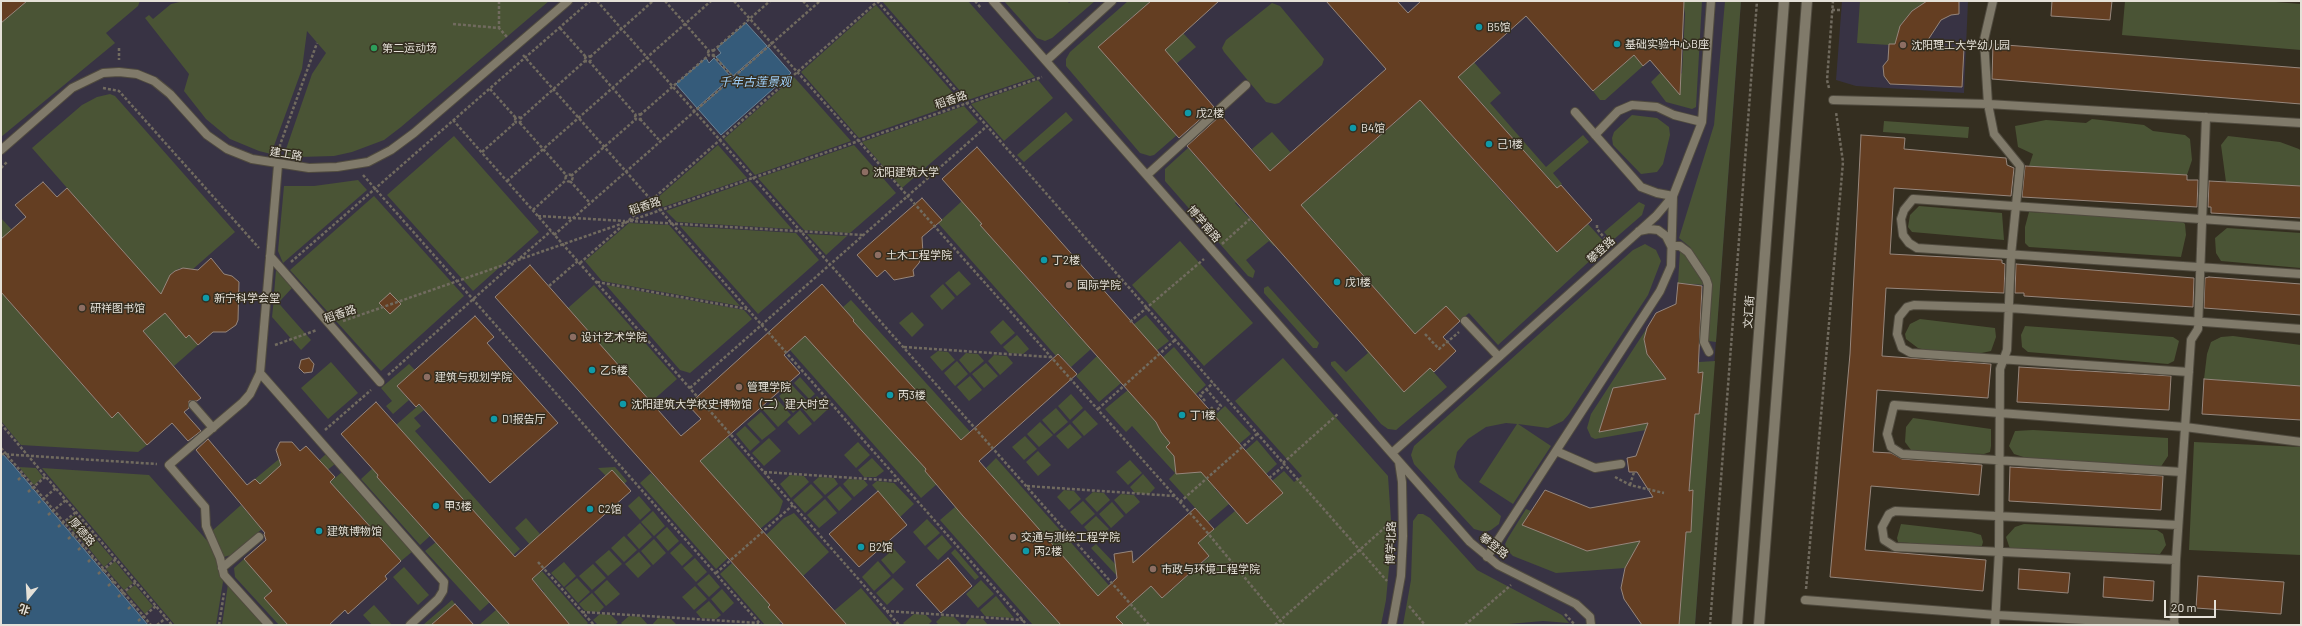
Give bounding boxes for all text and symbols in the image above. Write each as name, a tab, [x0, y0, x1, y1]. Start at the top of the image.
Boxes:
place label: B5馆	[1487, 20, 1511, 34]
marker: B5馆	[1474, 22, 1484, 32]
place label: 基础实验中心B座	[1625, 37, 1709, 51]
place label: 沈阳理工大学幼儿园	[1911, 38, 2010, 52]
marker: 基础实验中心B座	[1612, 39, 1622, 49]
marker: 沈阳理工大学幼儿园	[1898, 40, 1908, 50]
place label: 第二运动场	[382, 41, 437, 55]
marker: 第二运动场	[369, 43, 379, 53]
water label: 千年古莲景观	[719, 75, 791, 89]
street label: 稻香路	[933, 88, 969, 112]
place label: 戊2楼	[1196, 106, 1224, 120]
marker: 戊2楼	[1183, 108, 1193, 118]
place label: B4馆	[1361, 121, 1385, 135]
marker: B4馆	[1348, 123, 1358, 133]
place label: 己1楼	[1497, 137, 1523, 151]
marker: 己1楼	[1484, 139, 1494, 149]
street label: 建工路	[269, 145, 303, 163]
place label: 沈阳建筑大学	[873, 165, 939, 179]
marker: 沈阳建筑大学	[860, 167, 870, 177]
street label: 稻香路	[627, 195, 663, 217]
street label: 博学南路	[1185, 203, 1223, 245]
street label: 攀登路	[1584, 234, 1618, 266]
place label: 土木工程学院	[886, 248, 952, 262]
marker: 土木工程学院	[873, 250, 883, 260]
place label: 丁2楼	[1052, 253, 1080, 267]
marker: 丁2楼	[1039, 255, 1049, 265]
place label: 戊1楼	[1345, 275, 1371, 289]
marker: 戊1楼	[1332, 277, 1342, 287]
place label: 国际学院	[1077, 278, 1121, 292]
marker: 国际学院	[1064, 280, 1074, 290]
place label: 新宁科学会堂	[214, 291, 280, 305]
marker: 新宁科学会堂	[201, 293, 211, 303]
street label: 文汇街	[1741, 295, 1757, 329]
place label: 研祥图书馆	[90, 301, 145, 315]
street label: 稻香路	[322, 302, 358, 326]
marker: 研祥图书馆	[77, 303, 87, 313]
place label: 设计艺术学院	[581, 330, 647, 344]
marker: 设计艺术学院	[568, 332, 578, 342]
place label: 乙5楼	[600, 363, 628, 377]
marker: 乙5楼	[587, 365, 597, 375]
place label: 建筑与规划学院	[435, 370, 512, 384]
marker: 建筑与规划学院	[422, 372, 432, 382]
place label: 管理学院	[747, 380, 791, 394]
marker: 管理学院	[734, 382, 744, 392]
place label: 丙3楼	[898, 388, 926, 402]
marker: 丙3楼	[885, 390, 895, 400]
place label: 沈阳建筑大学校史博物馆（二）建大时空	[631, 397, 829, 411]
marker: 沈阳建筑大学校史博物馆（二）建大时空	[618, 399, 628, 409]
place label: 丁1楼	[1190, 408, 1216, 422]
marker: 丁1楼	[1177, 410, 1187, 420]
place label: D1报告厅	[502, 412, 546, 426]
marker: D1报告厅	[489, 414, 499, 424]
place label: 甲3楼	[444, 499, 472, 513]
marker: 甲3楼	[431, 501, 441, 511]
place label: C2馆	[598, 502, 622, 516]
marker: C2馆	[585, 504, 595, 514]
street label: 厚德路	[66, 515, 98, 549]
street label: 博学北路	[1384, 521, 1398, 565]
place label: 建筑博物馆	[327, 524, 382, 538]
marker: 建筑博物馆	[314, 526, 324, 536]
place label: 交通与测绘工程学院	[1021, 530, 1120, 544]
street label: 攀登路	[1477, 531, 1511, 561]
marker: 交通与测绘工程学院	[1008, 532, 1018, 542]
place label: B2馆	[869, 540, 893, 554]
marker: B2馆	[856, 542, 866, 552]
place label: 丙2楼	[1034, 544, 1062, 558]
marker: 丙2楼	[1021, 546, 1031, 556]
place label: 市政与环境工程学院	[1161, 562, 1260, 576]
marker: 市政与环境工程学院	[1148, 564, 1158, 574]
north arrow	[8, 578, 48, 618]
scale bar	[2166, 592, 2218, 618]
text: 20 m	[2171, 600, 2197, 614]
text: 北	[17, 602, 31, 618]

